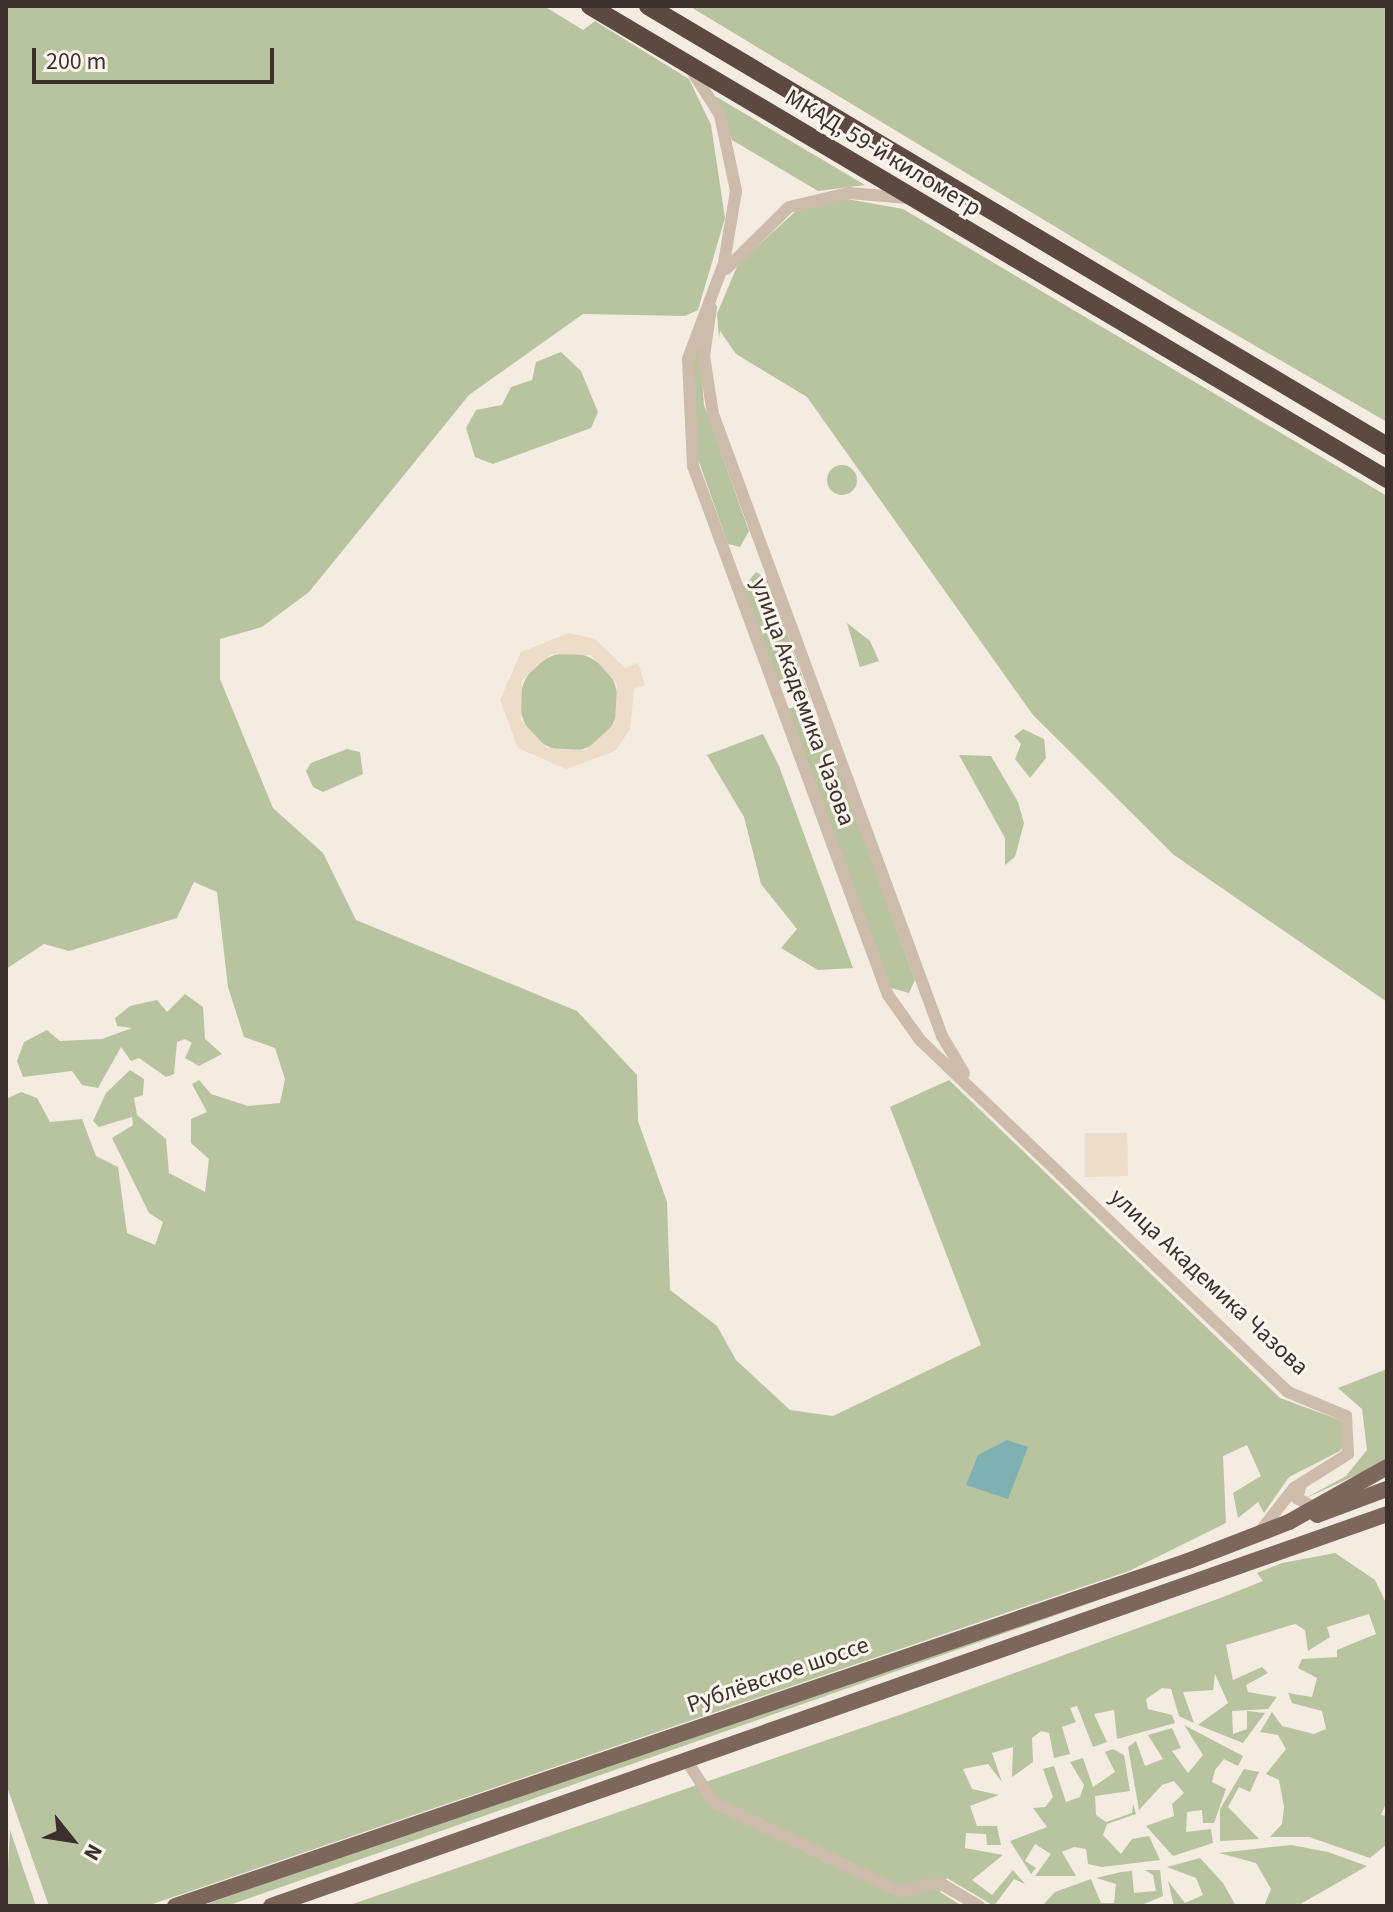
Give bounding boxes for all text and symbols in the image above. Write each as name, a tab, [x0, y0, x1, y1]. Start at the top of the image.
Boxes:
scale bar	[36, 32, 278, 82]
text: 200 m	[46, 44, 106, 79]
street label: МКАД, 59-й километр	[780, 83, 986, 223]
street label: улица Академика Чазова	[745, 574, 861, 830]
street label: улица Академика Чазова	[1104, 1182, 1314, 1382]
street label: Рублёвское шоссе	[683, 1630, 873, 1720]
north arrow	[32, 1800, 112, 1880]
text: N	[75, 1838, 110, 1866]

